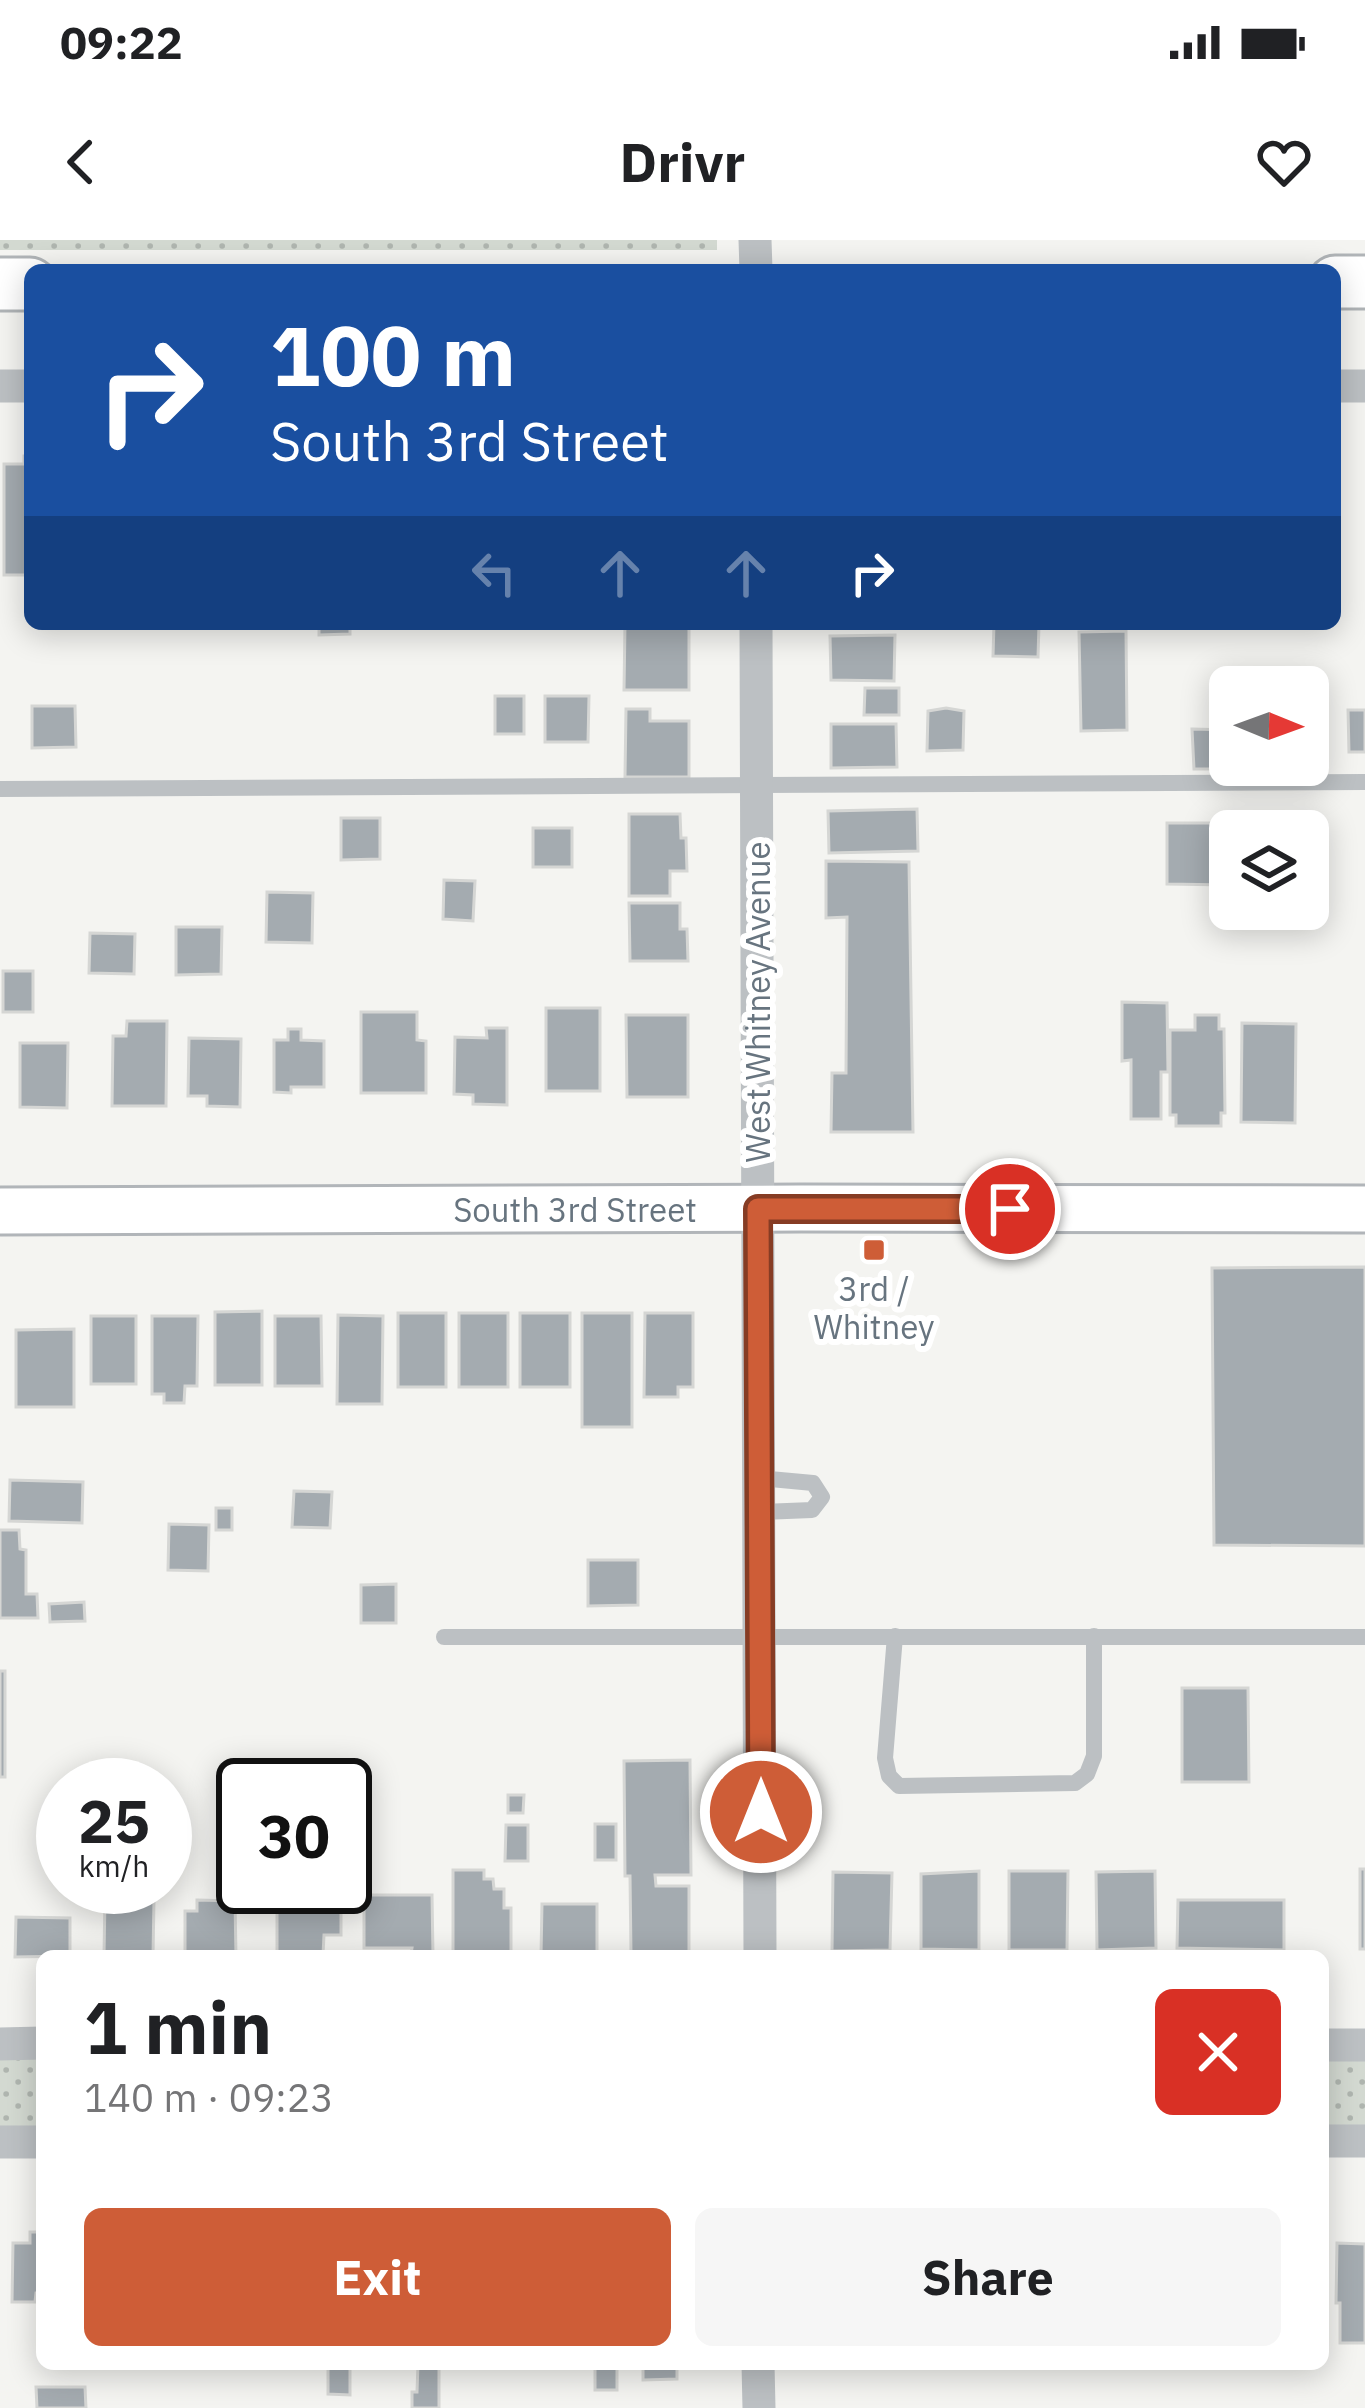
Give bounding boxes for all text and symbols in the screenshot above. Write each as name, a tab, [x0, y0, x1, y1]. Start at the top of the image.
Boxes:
text: 09:22	[60, 13, 183, 71]
text: Drivr	[620, 127, 745, 197]
icon: back	[48, 129, 114, 195]
icon: heart	[1251, 129, 1317, 195]
text: 100 m	[270, 300, 516, 409]
icon: right	[72, 312, 228, 468]
text: South 3rd Street	[270, 406, 669, 476]
icon: left	[461, 540, 527, 606]
icon: ahead	[587, 540, 653, 606]
icon: ahead	[713, 540, 779, 606]
icon: right	[839, 540, 905, 606]
north arrow	[1209, 666, 1329, 786]
map controls	[1209, 666, 1329, 930]
button: layers	[1209, 810, 1329, 930]
street label: West Whitney Avenue	[736, 841, 779, 1163]
pin	[959, 1158, 1061, 1260]
icon: arrive	[977, 1176, 1043, 1242]
street label: South 3rd Street	[453, 1188, 697, 1231]
marker: 3rd / Whitney	[861, 1237, 887, 1263]
place label: 3rd / Whitney	[813, 1267, 935, 1348]
position arrow	[698, 1749, 824, 1875]
speed limit sign: 30	[216, 1758, 372, 1914]
text: 25	[78, 1781, 150, 1860]
text: km/h	[79, 1846, 149, 1885]
text: 1 min	[84, 1980, 272, 2074]
button: close	[1155, 1989, 1281, 2115]
text: 140 m · 09:23	[84, 2072, 334, 2123]
button: Exit	[84, 2208, 671, 2346]
button: Share	[695, 2208, 1281, 2346]

